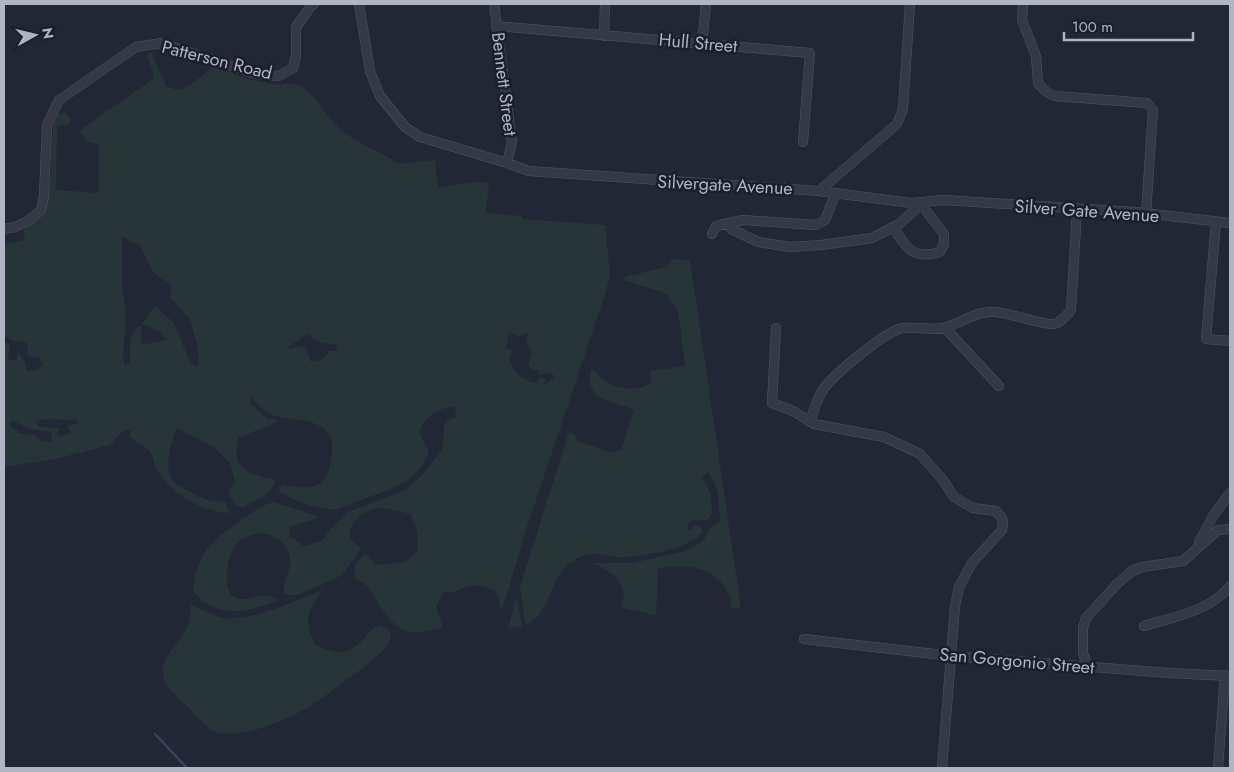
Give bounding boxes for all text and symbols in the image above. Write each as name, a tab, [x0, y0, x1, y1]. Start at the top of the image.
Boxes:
north arrow	[10, 10, 60, 60]
scale bar	[1064, 10, 1193, 42]
text: 100 m	[1072, 16, 1113, 38]
text: N	[37, 26, 59, 40]
street label: Hull Street	[658, 27, 739, 59]
street label: Bennett Street	[485, 31, 523, 138]
street label: Patterson Road	[159, 34, 275, 86]
street label: Silvergate Avenue	[657, 168, 793, 202]
street label: Silver Gate Avenue	[1014, 193, 1160, 229]
street label: San Gorgonio Street	[938, 641, 1096, 681]

